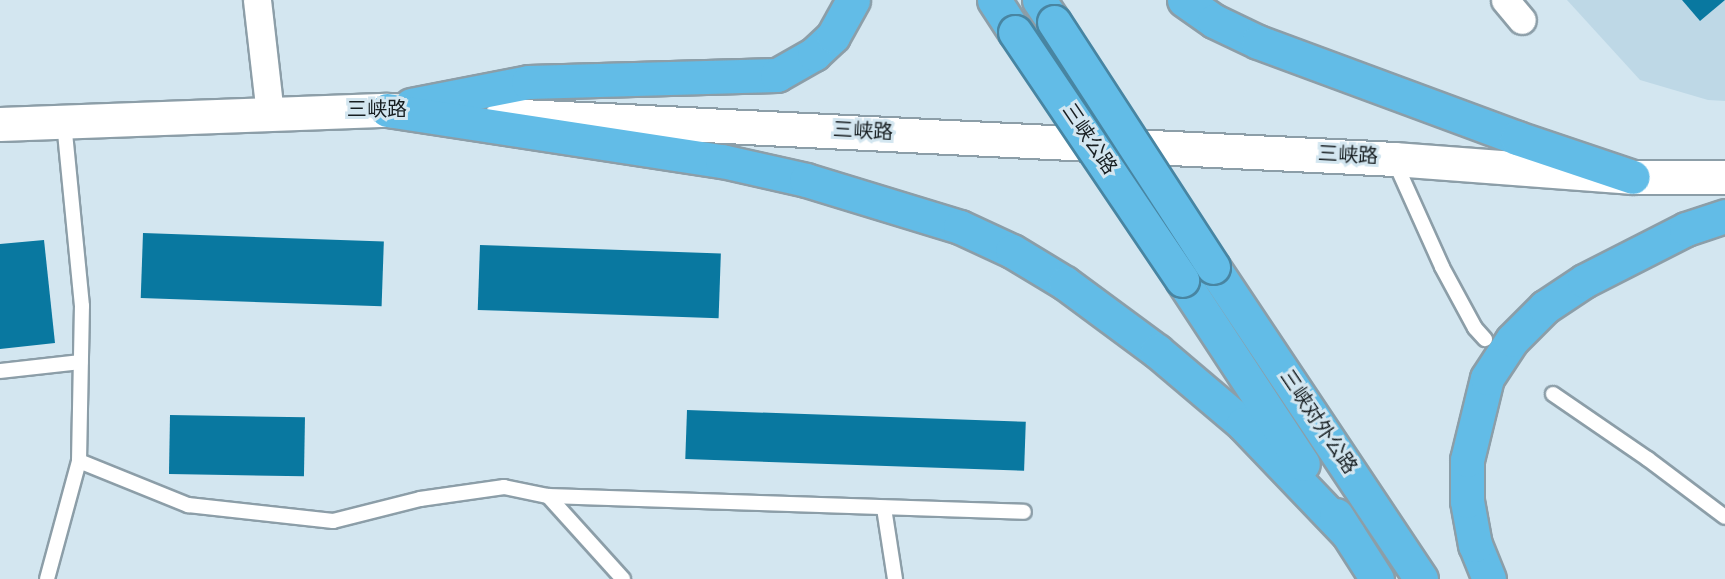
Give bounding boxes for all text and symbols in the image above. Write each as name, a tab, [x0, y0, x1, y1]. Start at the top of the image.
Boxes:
street label: 三峡路	[347, 99, 407, 123]
street label: 三峡公路	[1056, 100, 1120, 180]
street label: 三峡路	[832, 119, 894, 147]
street label: 三峡路	[1317, 143, 1379, 171]
street label: 三峡对外公路	[1274, 367, 1360, 479]

